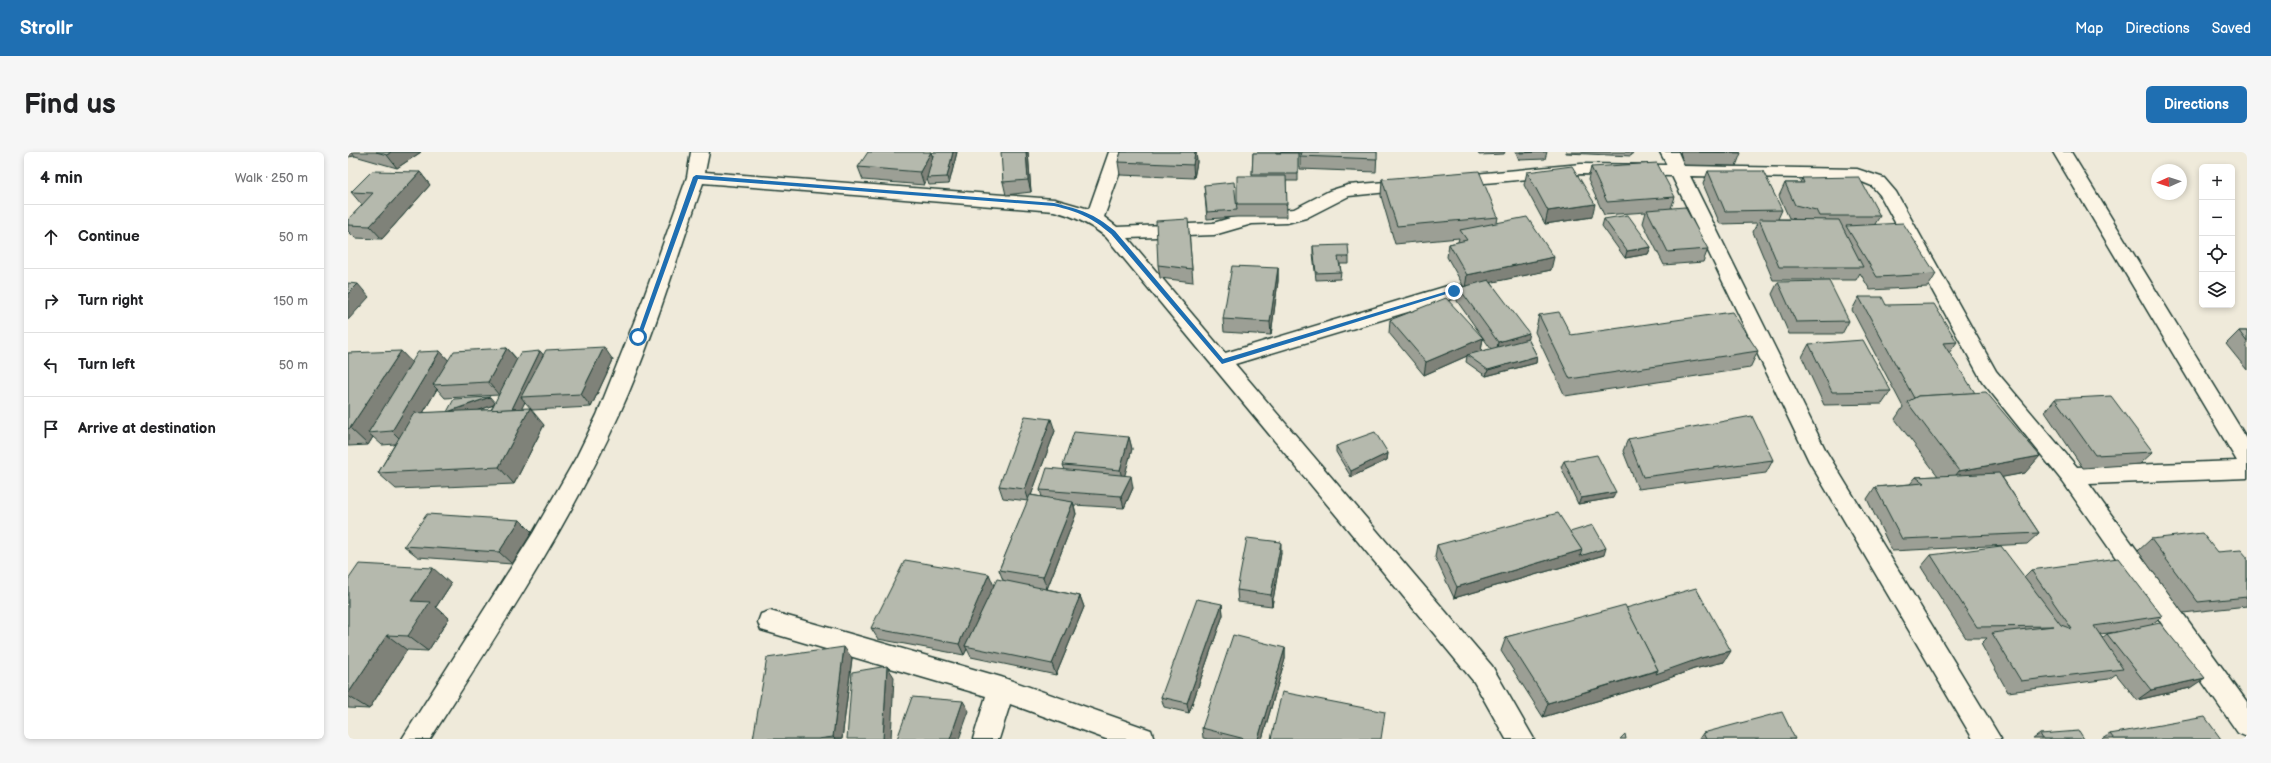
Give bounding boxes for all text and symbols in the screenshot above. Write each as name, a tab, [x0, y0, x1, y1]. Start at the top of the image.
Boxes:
text: Strollr	[20, 17, 73, 40]
text: Map	[2075, 20, 2103, 37]
text: Directions	[2125, 20, 2190, 37]
text: Saved	[2212, 20, 2251, 37]
button: Directions	[2146, 86, 2247, 123]
text: Find us	[24, 88, 116, 121]
north arrow	[2151, 164, 2187, 200]
map controls	[2199, 164, 2235, 308]
button: +	[2199, 164, 2235, 200]
text: 4 min	[40, 168, 83, 188]
text: Walk · 250 m	[235, 170, 308, 186]
button: −	[2199, 200, 2235, 236]
icon: ahead	[40, 226, 62, 248]
text: Continue	[78, 227, 140, 246]
text: 50 m	[279, 229, 308, 245]
button: locate	[2199, 236, 2235, 272]
button: layers	[2199, 272, 2235, 308]
route end	[1445, 282, 1463, 300]
icon: right	[40, 290, 62, 312]
text: Turn right	[78, 291, 143, 310]
text: 150 m	[274, 293, 308, 309]
route start	[629, 328, 647, 346]
icon: left	[40, 354, 62, 376]
text: Turn left	[78, 355, 135, 374]
text: 50 m	[279, 357, 308, 373]
icon: arrive	[40, 418, 62, 440]
text: Arrive at destination	[78, 419, 216, 438]

